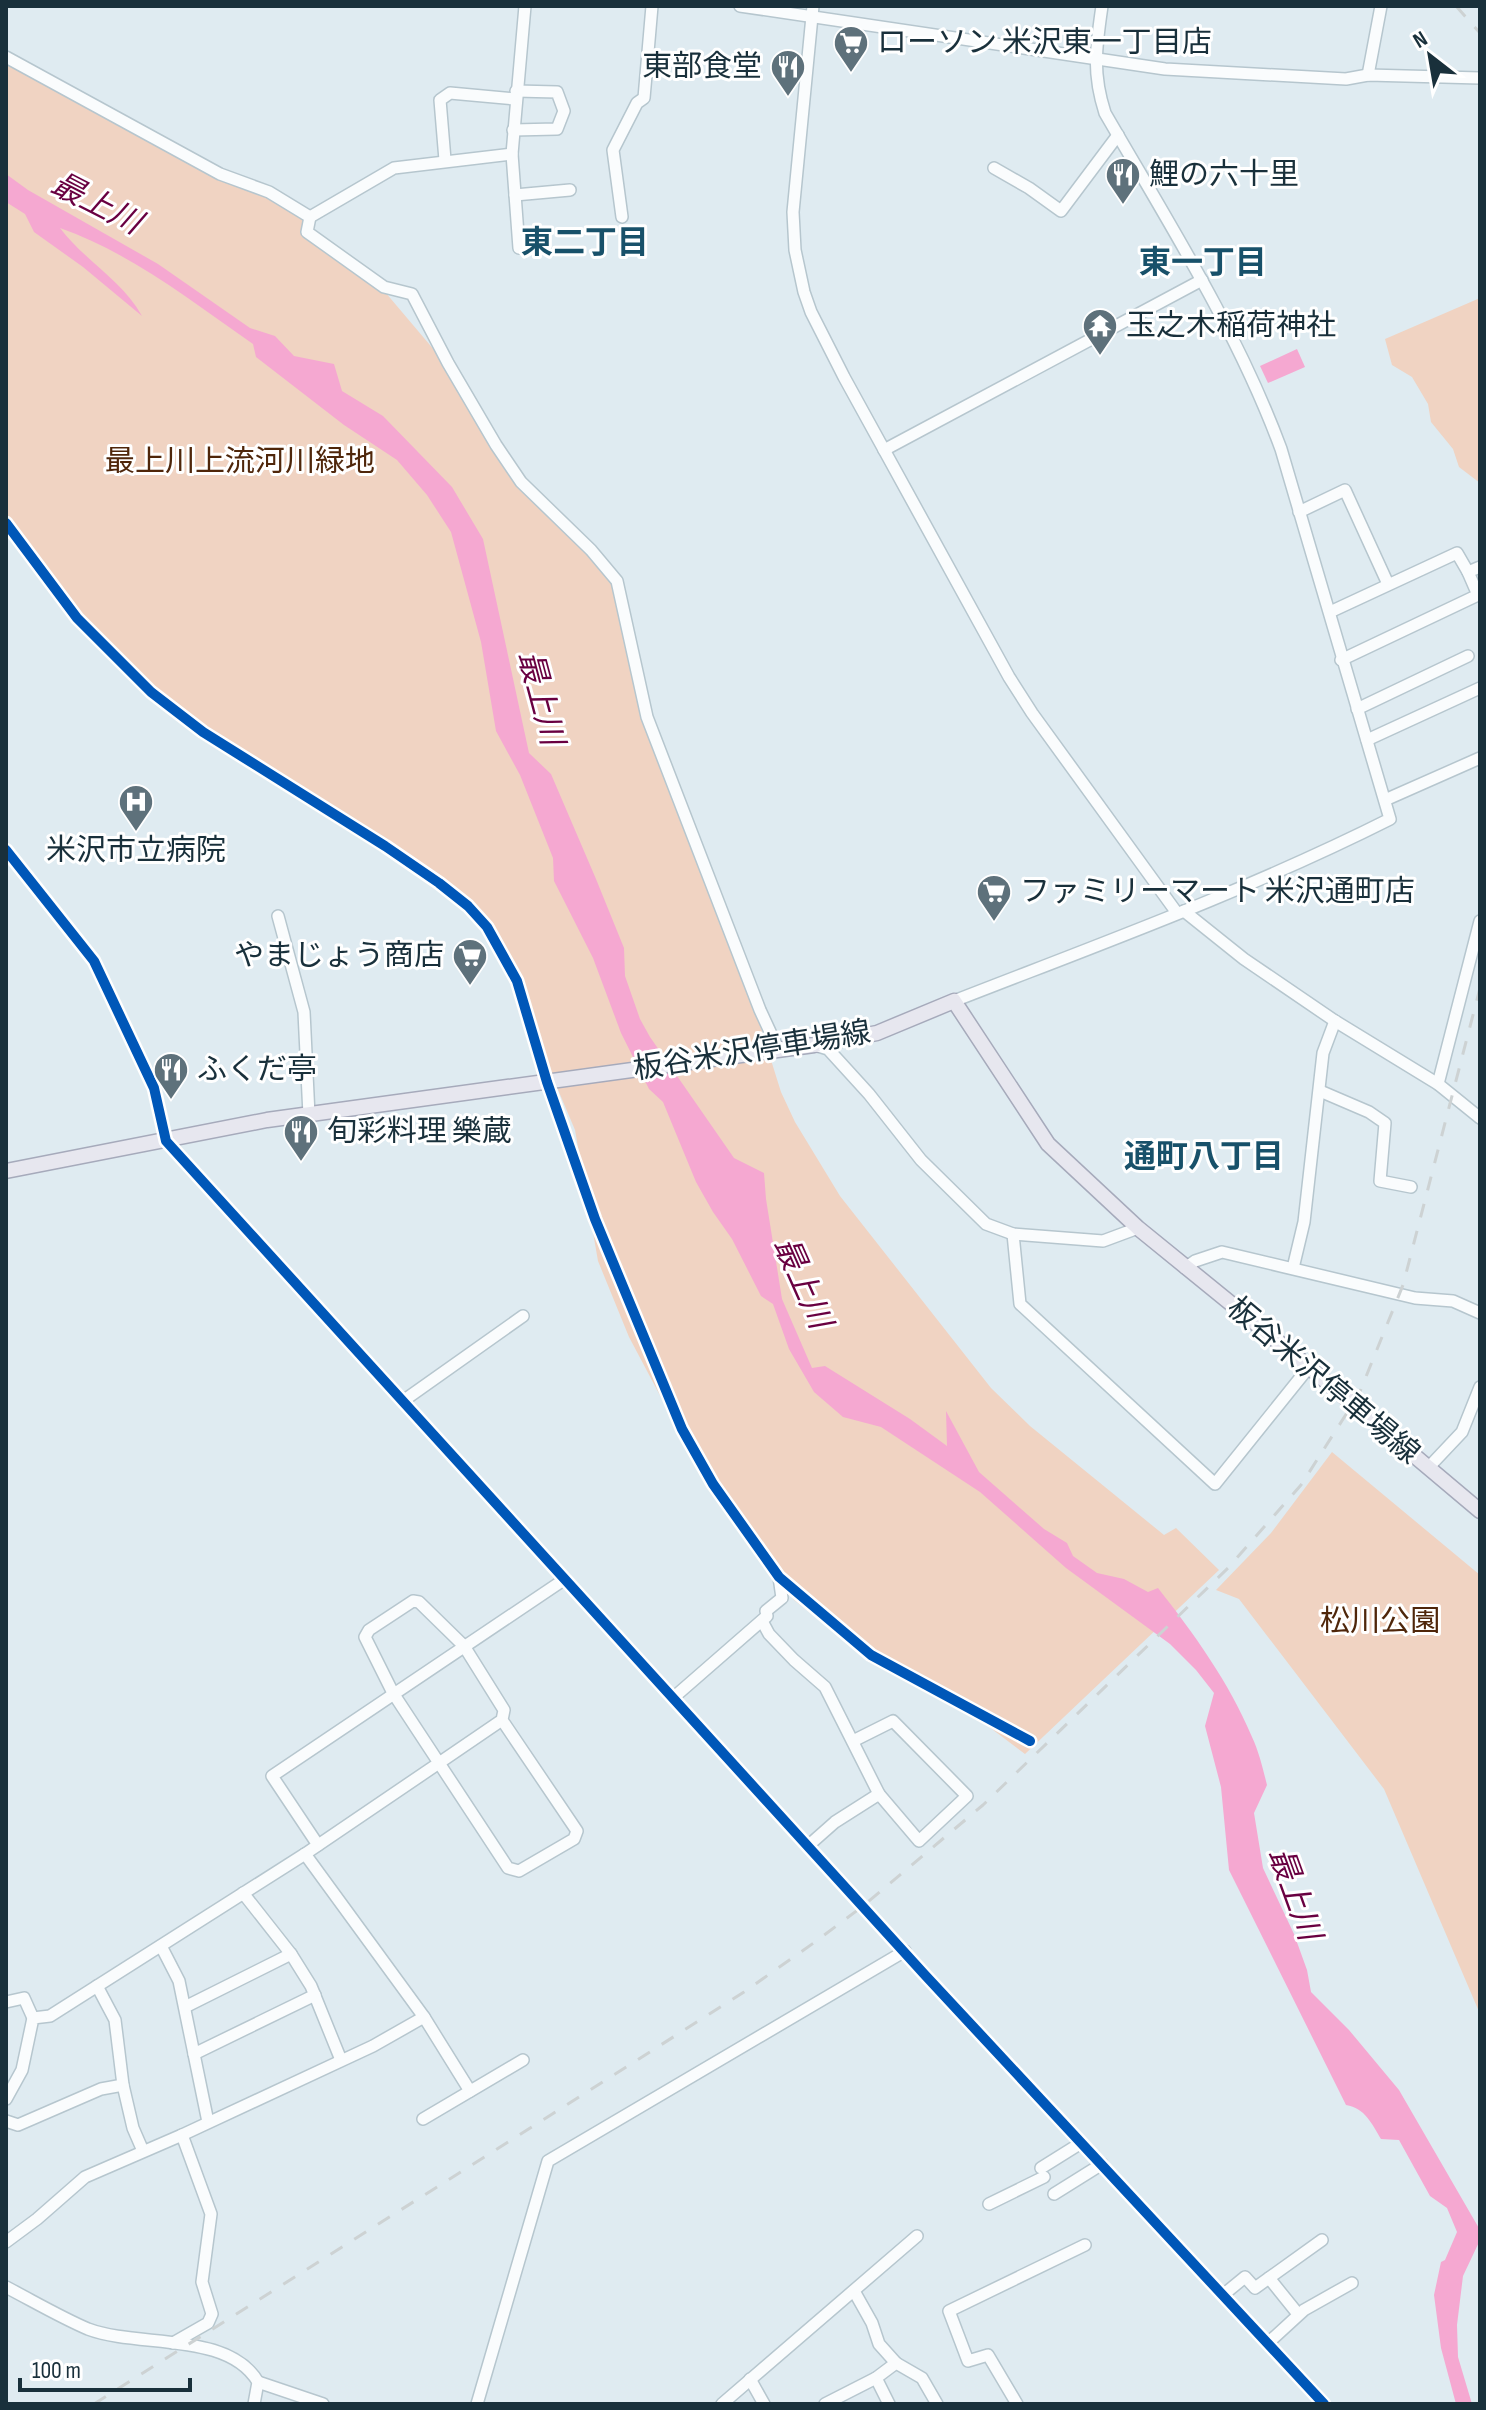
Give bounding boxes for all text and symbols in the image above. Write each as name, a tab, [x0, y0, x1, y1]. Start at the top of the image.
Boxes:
north arrow	[1390, 16, 1470, 96]
supermarket icon: ローソン 米沢東一丁目店	[832, 24, 870, 74]
place label: ローソン 米沢東一丁目店	[877, 25, 1212, 61]
text: N	[1408, 26, 1432, 55]
restaurant icon: 東部食堂	[769, 48, 807, 98]
place label: 東部食堂	[642, 49, 762, 85]
restaurant icon: 鯉の六十里	[1104, 156, 1142, 206]
place label: 鯉の六十里	[1149, 157, 1299, 193]
water label: 最上川	[44, 165, 150, 245]
district label: 東二丁目	[521, 224, 649, 263]
district label: 東一丁目	[1139, 244, 1267, 283]
temple icon: 玉之木稲荷神社	[1081, 307, 1119, 357]
place label: 玉之木稲荷神社	[1126, 308, 1336, 344]
park label: 最上川上流河川緑地	[105, 444, 375, 480]
water label: 最上川	[509, 647, 572, 752]
hospital icon: 米沢市立病院	[117, 783, 155, 833]
place label: 米沢市立病院	[46, 833, 226, 869]
supermarket icon: ファミリーマート 米沢通町店	[975, 873, 1013, 923]
place label: ファミリーマート 米沢通町店	[1020, 874, 1415, 910]
supermarket icon: やまじょう商店	[451, 937, 489, 987]
place label: やまじょう商店	[234, 938, 444, 974]
street label: 板谷米沢停車場線	[631, 1014, 873, 1088]
restaurant icon: ふくだ亭	[152, 1051, 190, 1101]
place label: ふくだ亭	[197, 1052, 317, 1088]
restaurant icon: 旬彩料理 樂蔵	[282, 1113, 320, 1163]
place label: 旬彩料理 樂蔵	[327, 1114, 512, 1150]
district label: 通町八丁目	[1124, 1138, 1284, 1177]
water label: 最上川	[765, 1231, 841, 1338]
street label: 板谷米沢停車場線	[1220, 1290, 1426, 1472]
park label: 松川公園	[1320, 1604, 1440, 1640]
water label: 最上川	[1259, 1842, 1330, 1949]
scale bar	[20, 2342, 190, 2392]
text: 100 m	[32, 2356, 81, 2385]

